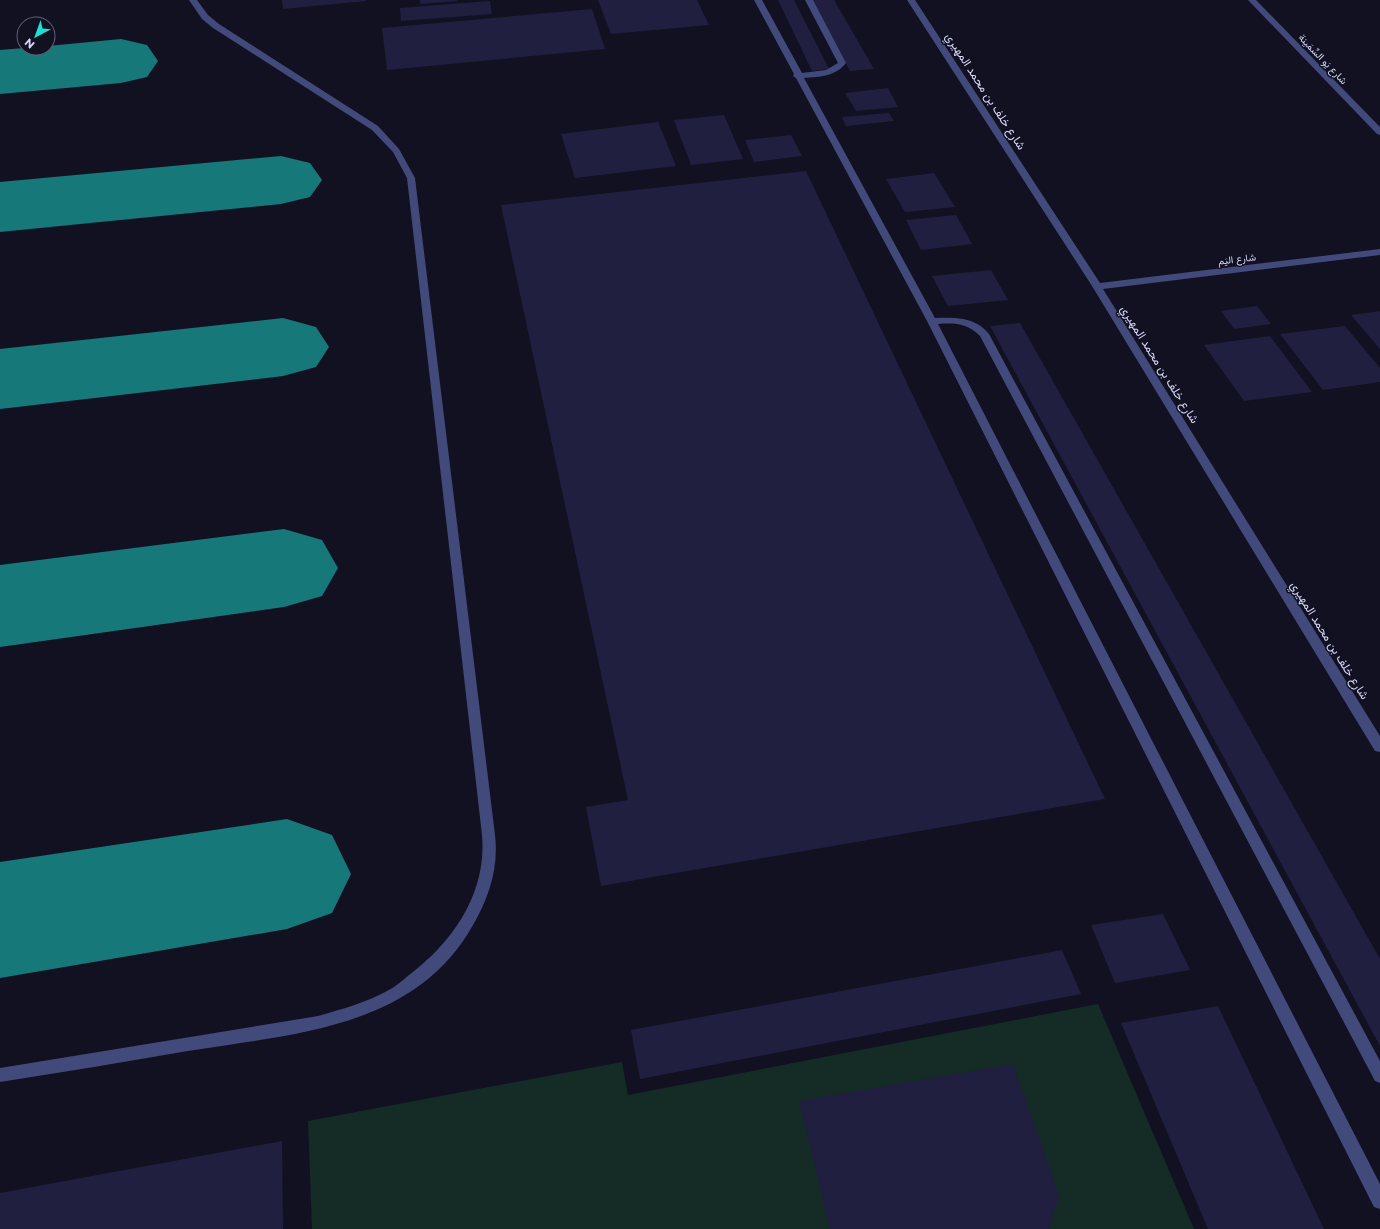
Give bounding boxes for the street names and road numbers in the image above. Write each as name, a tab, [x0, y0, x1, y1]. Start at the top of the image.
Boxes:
street label: شارع خلف بن محمد المهيري	[940, 30, 1030, 154]
street label: شارع يَو السِّمَينة	[1296, 31, 1350, 87]
street label: شارع اليَم	[1217, 250, 1257, 268]
street label: شارع خلف بن محمد المهيري	[1115, 302, 1203, 428]
street label: شارع خلف بن محمد المهيري	[1285, 578, 1373, 704]

